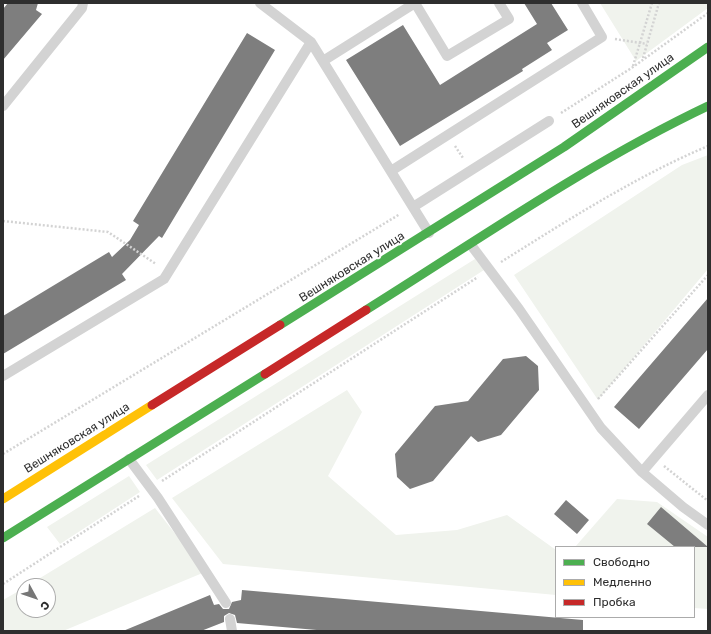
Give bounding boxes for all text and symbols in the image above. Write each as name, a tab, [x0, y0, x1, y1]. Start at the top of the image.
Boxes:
street label: Вешняковская улица	[569, 50, 677, 132]
street label: Вешняковская улица	[297, 229, 407, 305]
street label: Вешняковская улица	[22, 400, 132, 476]
legend	[555, 546, 695, 618]
text: Свободно	[593, 555, 650, 569]
text: Медленно	[593, 575, 652, 589]
north arrow	[16, 578, 56, 618]
text: Пробка	[593, 595, 636, 609]
text: С	[37, 598, 52, 613]

